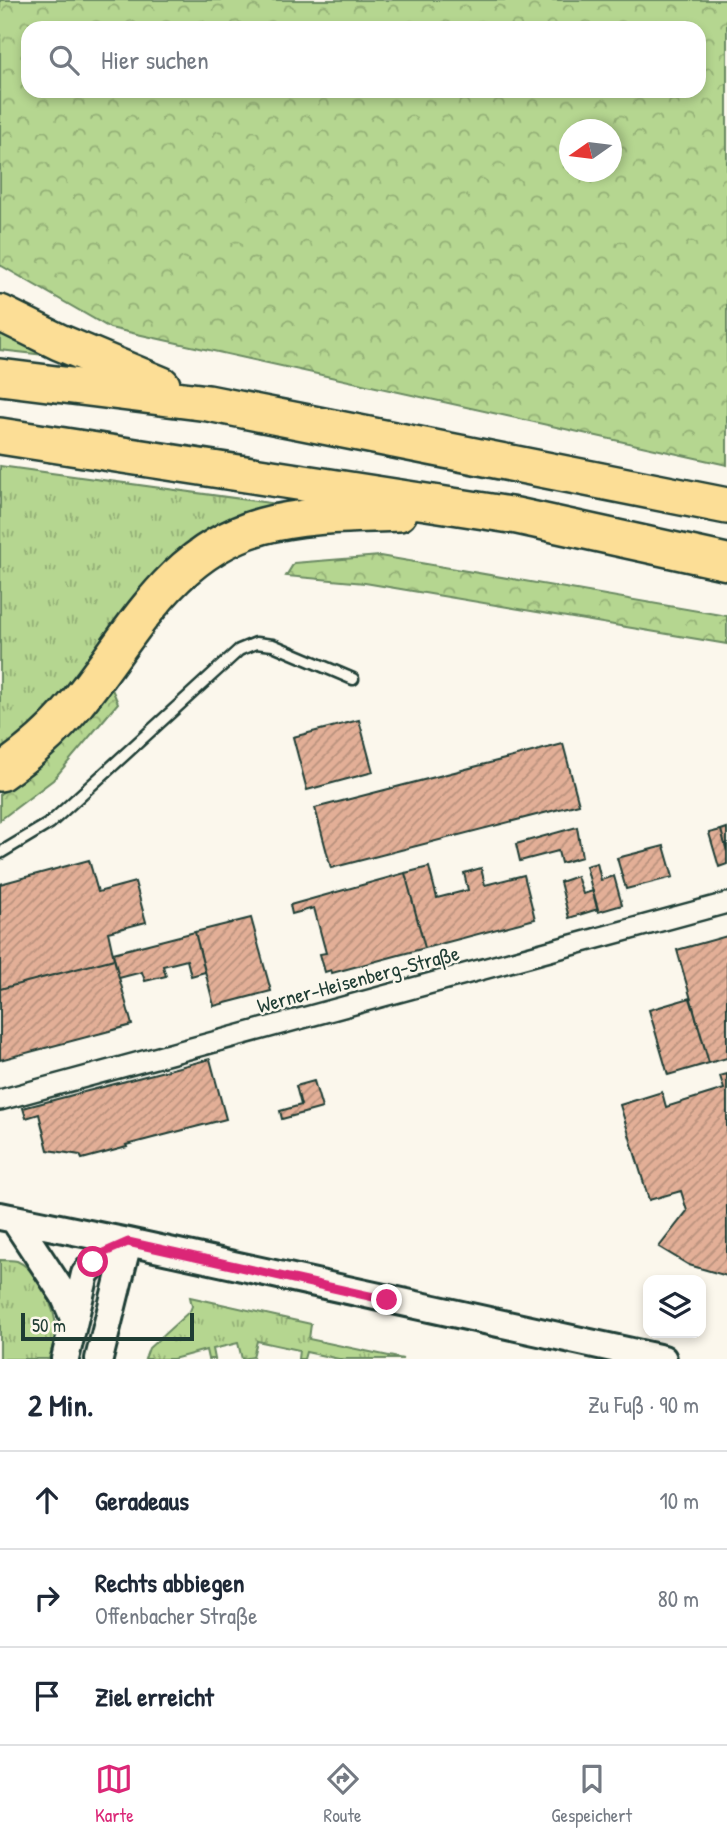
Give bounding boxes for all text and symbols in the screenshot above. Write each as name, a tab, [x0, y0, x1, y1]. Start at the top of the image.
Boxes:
search box	[21, 21, 706, 98]
icon: search	[45, 41, 83, 79]
text: Hier suchen	[101, 42, 209, 77]
north arrow	[559, 119, 622, 182]
street label: Werner-Heisenberg-Straße	[254, 938, 462, 1020]
route start	[77, 1246, 108, 1277]
map controls	[643, 1275, 706, 1338]
button: layers	[643, 1275, 706, 1338]
route end	[371, 1284, 402, 1315]
scale bar	[21, 1310, 194, 1342]
text: 50 m	[32, 1312, 66, 1338]
text: 2 Min.	[28, 1385, 94, 1425]
text: Zu Fuß · 90 m	[588, 1389, 699, 1420]
icon: ahead	[28, 1481, 66, 1519]
text: Geradeaus	[95, 1483, 189, 1518]
text: 10 m	[659, 1485, 699, 1516]
text: Rechts abbiegen	[95, 1565, 245, 1600]
icon: right	[28, 1579, 66, 1617]
text: 80 m	[658, 1583, 699, 1614]
text: Offenbacher Straße	[95, 1600, 257, 1631]
icon: arrive	[28, 1677, 66, 1715]
text: Ziel erreicht	[95, 1679, 214, 1714]
tab: Karte	[95, 1760, 134, 1828]
tab: Route	[324, 1760, 362, 1828]
tab: Gespeichert	[551, 1760, 632, 1828]

